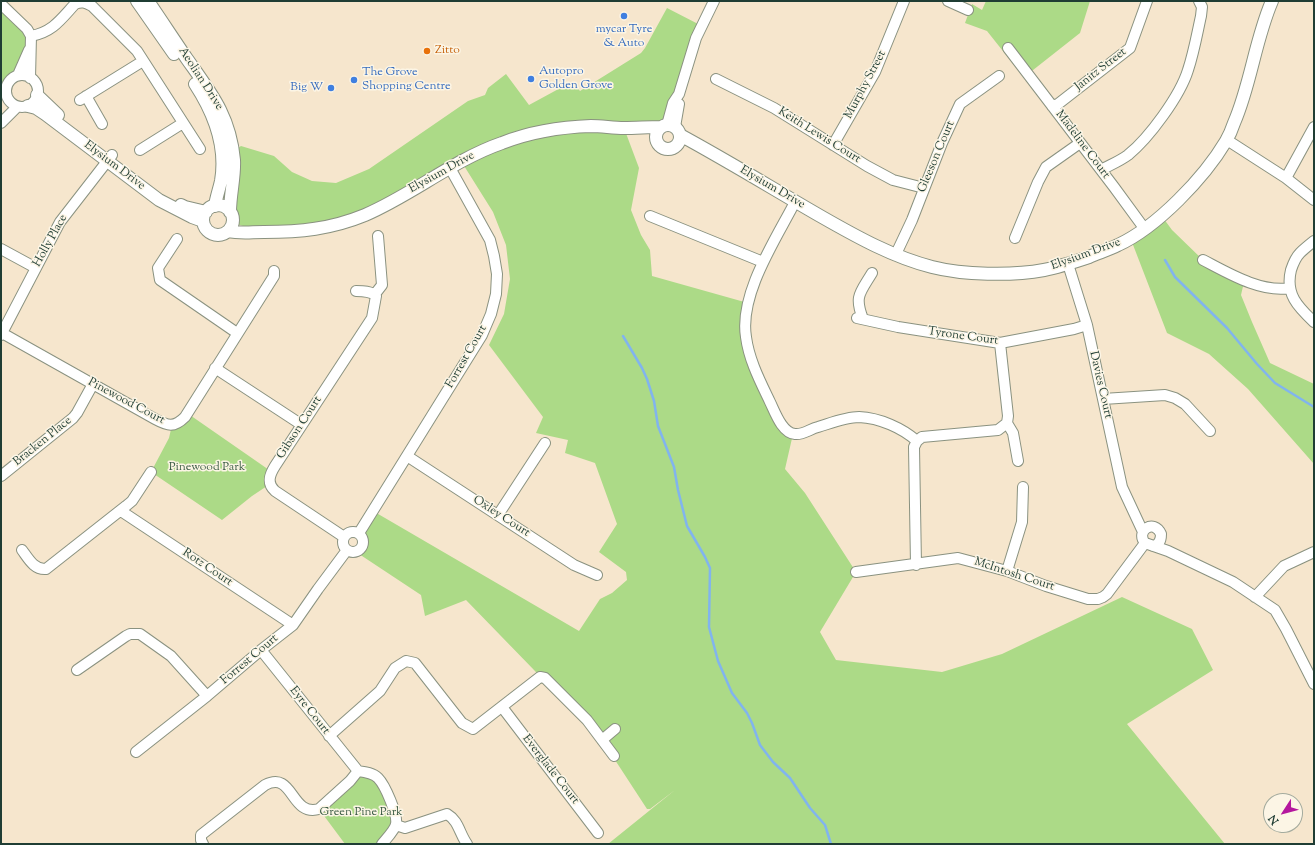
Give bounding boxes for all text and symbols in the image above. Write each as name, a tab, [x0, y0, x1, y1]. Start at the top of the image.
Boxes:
marker: mycar Tyre & Auto	[619, 11, 629, 21]
place label: mycar Tyre & Auto	[596, 23, 652, 51]
place label: Zitto	[435, 44, 460, 58]
street label: Aeolian Drive	[174, 45, 226, 113]
street label: Janitz Street	[1072, 45, 1130, 95]
marker: Zitto	[422, 46, 432, 56]
street label: Murphy Street	[842, 48, 890, 122]
place label: Autopro Golden Grove	[539, 65, 612, 93]
place label: The Grove Shopping Centre	[362, 66, 451, 94]
marker: Autopro Golden Grove	[526, 74, 536, 84]
marker: The Grove Shopping Centre	[349, 75, 359, 85]
place label: Big W	[290, 81, 323, 95]
marker: Big W	[326, 83, 336, 93]
street label: Keith Lewis Court	[775, 105, 863, 167]
street label: Madeline Court	[1052, 108, 1112, 182]
street label: Gleeson Court	[915, 119, 959, 195]
street label: Elysium Drive	[81, 138, 147, 194]
street label: Elysium Drive	[407, 149, 477, 197]
street label: Elysium Drive	[737, 164, 807, 212]
street label: Holly Place	[31, 212, 71, 270]
street label: Elysium Drive	[1049, 236, 1123, 274]
street label: Forrest Court	[443, 323, 491, 391]
street label: Tyrone Court	[927, 325, 999, 349]
street label: Davies Court	[1085, 350, 1115, 420]
street label: Pinewood Court	[85, 376, 167, 428]
street label: Gibson Court	[274, 394, 326, 462]
street label: Bracken Place	[11, 414, 75, 470]
park label: Pinewood Park	[169, 461, 245, 475]
street label: Oxley Court	[470, 493, 532, 541]
street label: Rotz Court	[179, 546, 235, 590]
street label: McIntosh Court	[972, 555, 1056, 595]
street label: Forrest Court	[218, 632, 282, 688]
street label: Eyre Court	[286, 684, 332, 738]
street label: Everglade Court	[518, 732, 582, 808]
north arrow	[1263, 793, 1303, 833]
park label: Green Pine Park	[319, 806, 403, 820]
text: N	[1265, 811, 1283, 828]

